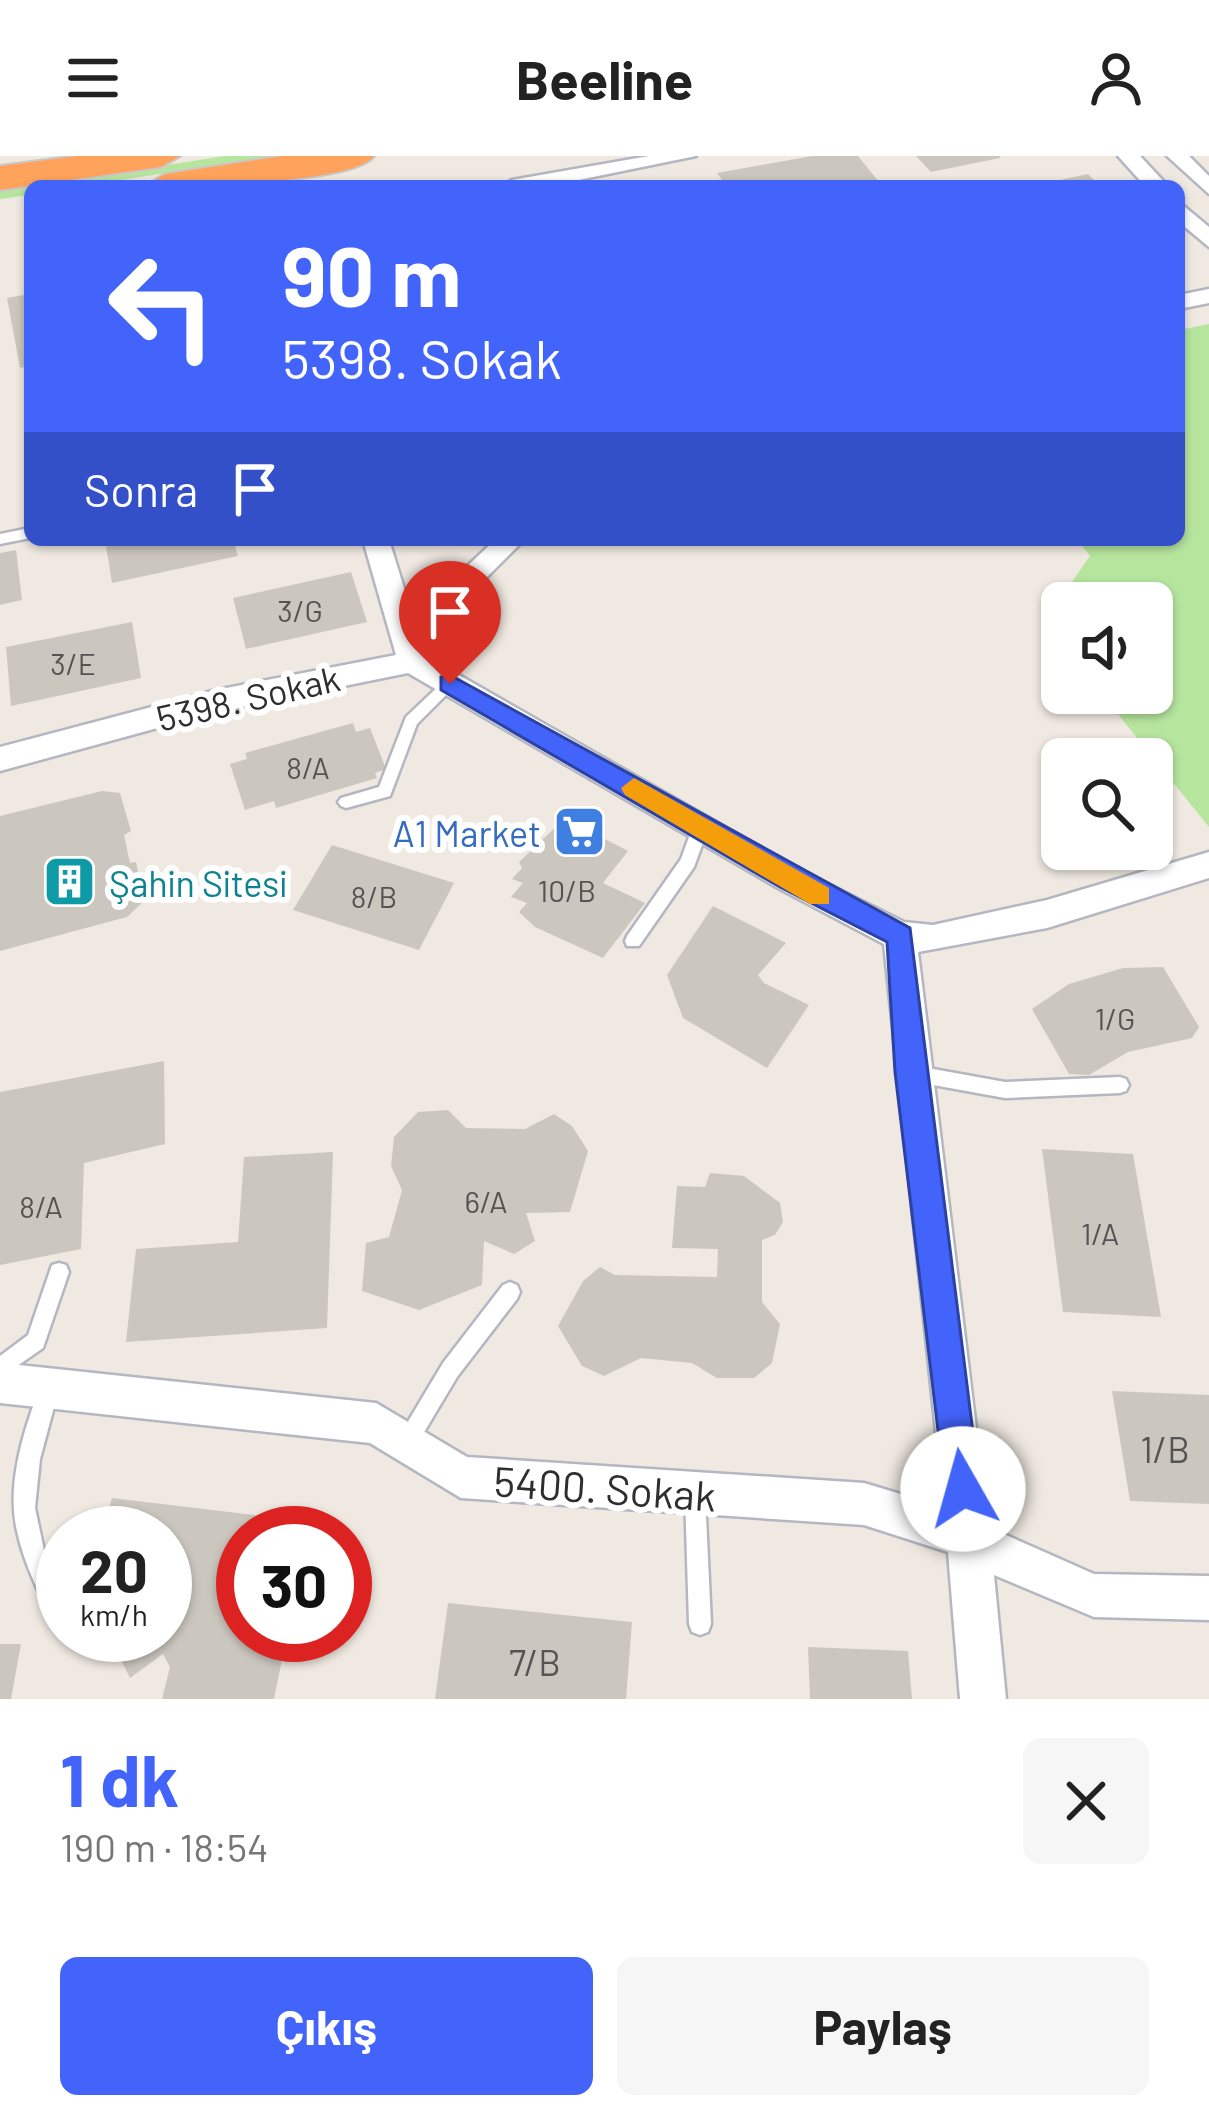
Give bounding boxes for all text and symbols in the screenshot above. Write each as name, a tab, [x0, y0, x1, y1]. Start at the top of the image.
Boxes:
icon: menu	[60, 45, 126, 111]
icon: person	[1083, 45, 1149, 111]
text: Beeline	[516, 46, 693, 111]
text: 90 m	[282, 223, 461, 324]
icon: left	[84, 228, 240, 384]
text: 5398. Sokak	[282, 325, 562, 390]
icon: arrive	[222, 456, 288, 522]
text: Sonra	[84, 462, 198, 516]
pin	[399, 561, 501, 684]
icon: arrive	[417, 579, 483, 645]
map controls	[1041, 582, 1173, 870]
button: sound	[1041, 582, 1173, 714]
house number: 3/G	[277, 592, 323, 628]
house number: 3/E	[50, 645, 96, 681]
street label: 5398. Sokak	[152, 655, 344, 739]
button: search	[1041, 738, 1173, 870]
house number: 8/A	[286, 749, 330, 785]
supermarket icon: A1 Market	[552, 804, 608, 860]
place label: A1 Market	[393, 811, 541, 854]
building icon: Şahin Sitesi	[42, 854, 98, 910]
place label: Şahin Sitesi	[109, 861, 287, 904]
house number: 10/B	[538, 872, 596, 908]
house number: 8/B	[351, 878, 397, 914]
house number: 1/G	[1095, 1000, 1135, 1036]
house number: 6/A	[464, 1183, 508, 1219]
house number: 8/A	[19, 1188, 63, 1224]
house number: 1/A	[1081, 1215, 1119, 1251]
position arrow	[900, 1426, 1026, 1552]
house number: 1/B	[1140, 1427, 1190, 1470]
street label: 5400. Sokak	[492, 1454, 718, 1520]
speed limit sign: 30	[216, 1506, 372, 1662]
text: 20	[80, 1533, 148, 1605]
text: km/h	[80, 1596, 148, 1632]
house number: 7/B	[509, 1640, 561, 1683]
text: 1 dk	[60, 1735, 179, 1821]
button: close	[1023, 1738, 1149, 1864]
text: 190 m · 18:54	[60, 1823, 269, 1870]
button: Çıkış	[60, 1957, 593, 2095]
button: Paylaş	[617, 1957, 1149, 2095]

